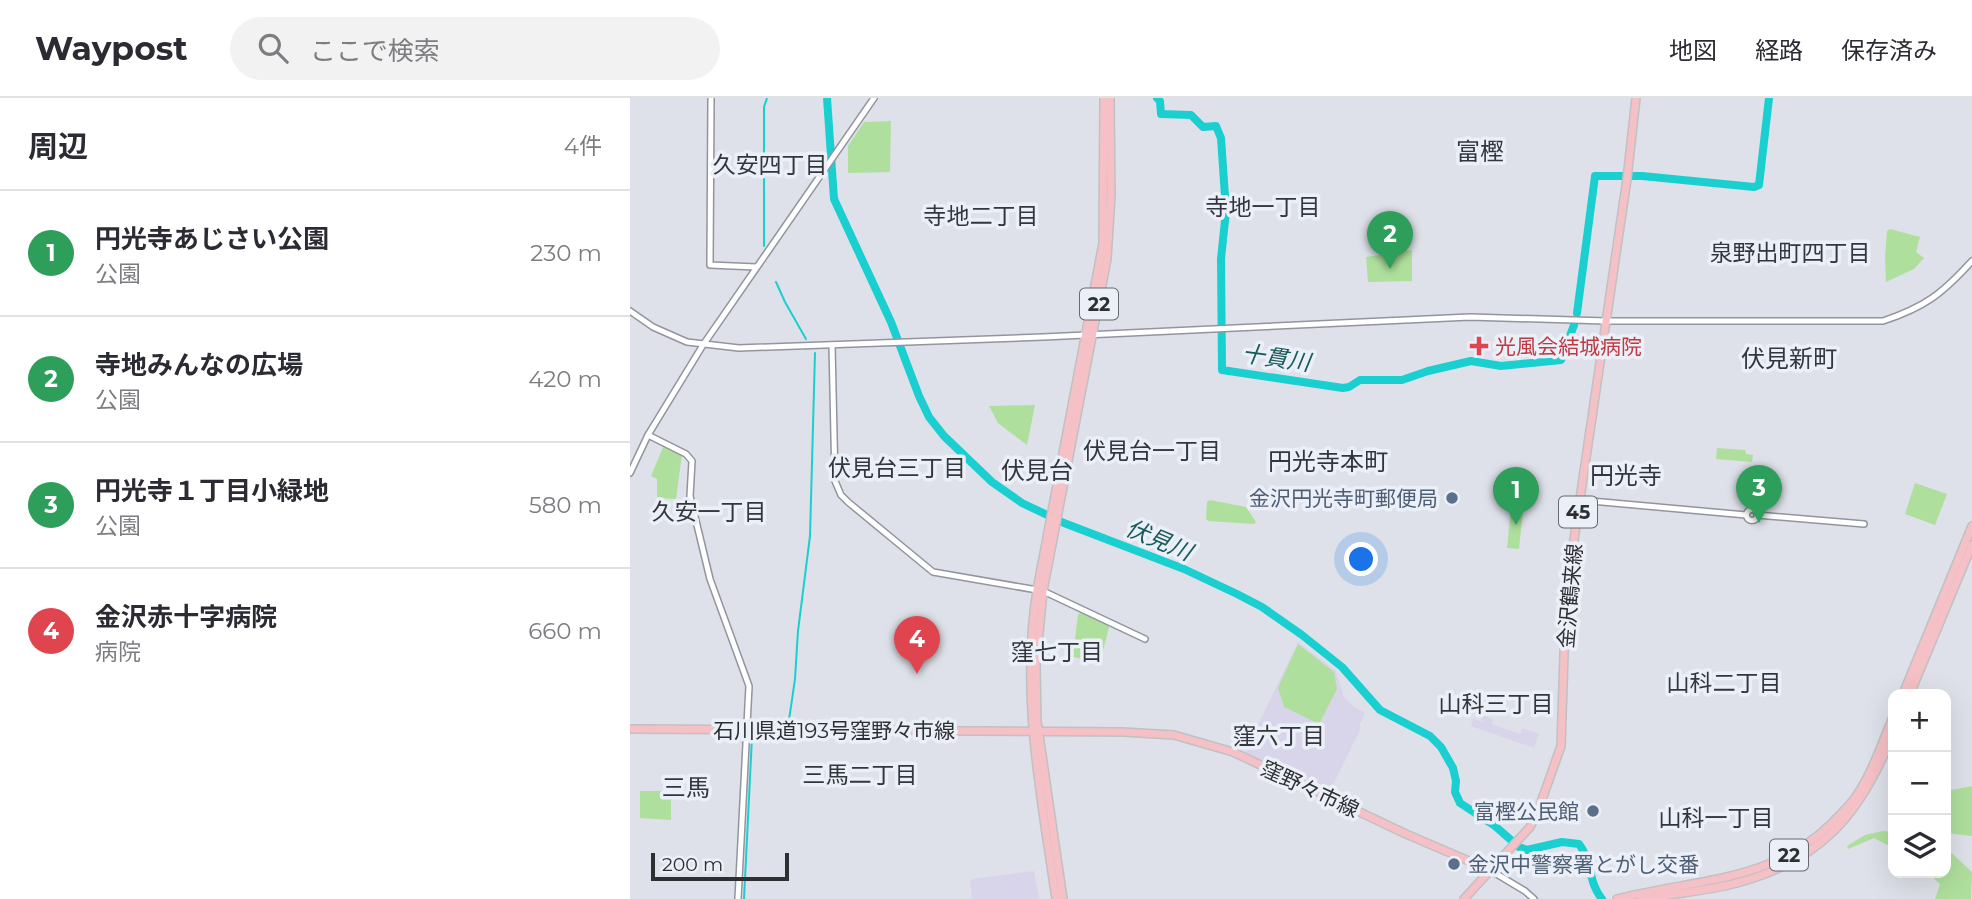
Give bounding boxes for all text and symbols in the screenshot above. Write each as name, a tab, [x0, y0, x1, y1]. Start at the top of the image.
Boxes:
search box	[230, 17, 720, 80]
text: Waypost	[35, 28, 188, 68]
icon: search	[254, 29, 292, 67]
text: ここで検索	[310, 35, 440, 67]
text: 地図	[1669, 36, 1717, 65]
text: 経路	[1755, 36, 1803, 65]
text: 保存済み	[1841, 36, 1937, 65]
text: 周辺	[28, 128, 88, 165]
text: 4件	[564, 132, 602, 160]
district label: 富樫	[1456, 137, 1504, 166]
district label: 久安四丁目	[713, 151, 828, 179]
district label: 寺地一丁目	[1206, 193, 1321, 221]
district label: 寺地二丁目	[924, 202, 1039, 230]
pin: 2	[1367, 211, 1413, 269]
text: 円光寺あじさい公園	[95, 223, 329, 255]
text: 1	[46, 239, 56, 267]
text: 230 m	[530, 239, 602, 267]
district label: 泉野出町四丁目	[1710, 239, 1871, 267]
text: 公園	[95, 260, 141, 288]
road number: 22	[1080, 288, 1118, 320]
place label: 光風会結城病院	[1495, 334, 1642, 359]
marker: 光風会結城病院	[1469, 336, 1489, 356]
water label: 十貫川	[1240, 339, 1315, 377]
district label: 伏見新町	[1741, 344, 1837, 373]
text: 寺地みんなの広場	[95, 349, 303, 381]
text: 2	[44, 365, 58, 393]
text: 420 m	[528, 365, 602, 393]
text: 公園	[95, 386, 141, 414]
district label: 伏見台一丁目	[1083, 437, 1221, 465]
district label: 円光寺本町	[1268, 447, 1388, 476]
district label: 伏見台三丁目	[828, 454, 966, 482]
district label: 伏見台	[1001, 456, 1073, 485]
district label: 円光寺	[1590, 461, 1662, 490]
pin: 3	[1736, 465, 1782, 523]
pin: 1	[1493, 467, 1539, 525]
text: 円光寺１丁目小緑地	[95, 475, 329, 507]
place label: 金沢円光寺町郵便局	[1249, 486, 1438, 511]
marker: 金沢円光寺町郵便局	[1444, 490, 1460, 506]
text: 3	[44, 491, 58, 519]
text: 580 m	[529, 491, 602, 519]
road number: 45	[1559, 496, 1597, 528]
district label: 久安一丁目	[652, 498, 767, 526]
text: 公園	[95, 512, 141, 540]
water label: 伏見川	[1122, 514, 1199, 568]
your location	[1344, 542, 1378, 576]
street label: 金沢鶴来線	[1553, 543, 1587, 649]
text: 金沢赤十字病院	[95, 601, 277, 633]
pin: 4	[894, 616, 940, 674]
text: 4	[43, 617, 59, 645]
text: 660 m	[528, 617, 602, 645]
text: 病院	[95, 638, 141, 666]
district label: 窪七丁目	[1011, 638, 1103, 666]
district label: 山科二丁目	[1667, 669, 1782, 697]
map controls	[1888, 689, 1951, 878]
button: +	[1888, 689, 1951, 752]
district label: 山科三丁目	[1439, 690, 1554, 718]
street label: 石川県道193号窪野々市線	[713, 718, 955, 743]
district label: 窪六丁目	[1233, 722, 1325, 750]
button: −	[1888, 752, 1951, 815]
street label: 窪野々市線	[1257, 755, 1363, 823]
district label: 三馬二丁目	[803, 761, 918, 789]
district label: 三馬	[662, 773, 710, 802]
place label: 富樫公民館	[1474, 799, 1579, 824]
marker: 富樫公民館	[1585, 803, 1601, 819]
district label: 山科一丁目	[1659, 804, 1774, 832]
button: layers	[1888, 815, 1951, 878]
road number: 22	[1770, 840, 1808, 870]
scale bar	[651, 850, 789, 882]
place label: 金沢中警察署とがし交番	[1468, 852, 1699, 877]
text: 200 m	[662, 853, 723, 876]
marker: 金沢中警察署とがし交番	[1446, 856, 1462, 872]

